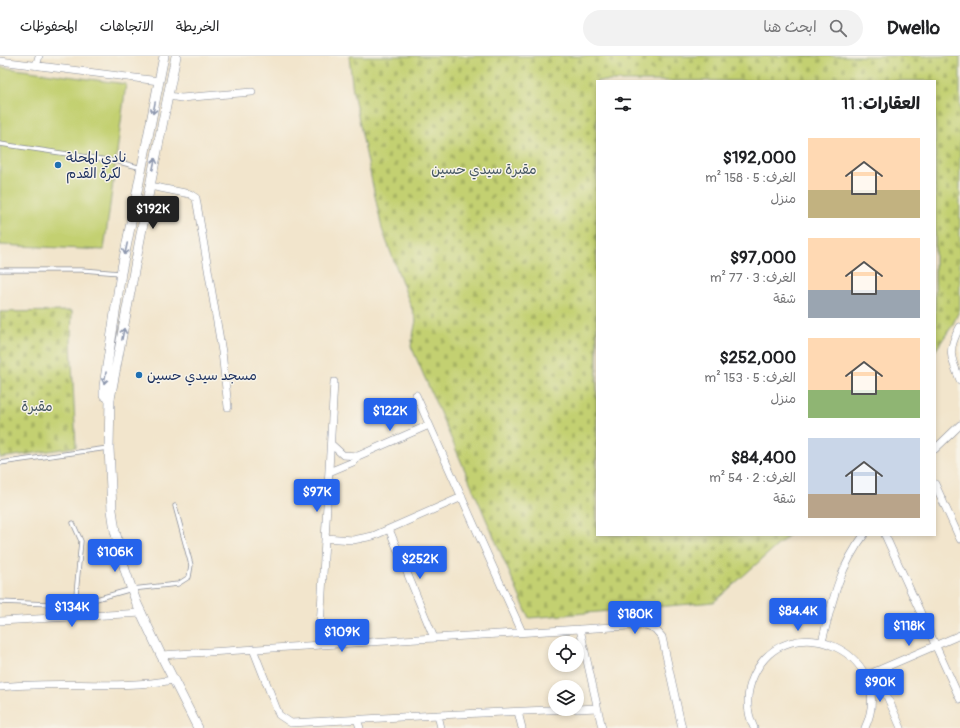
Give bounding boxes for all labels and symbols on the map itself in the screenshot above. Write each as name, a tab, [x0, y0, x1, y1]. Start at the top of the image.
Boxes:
one-way arrow	[150, 101, 158, 114]
place label: نادي المحلة لكرة القدم	[66, 149, 126, 184]
one-way arrow	[151, 158, 159, 171]
marker: نادي المحلة لكرة القدم	[53, 160, 63, 170]
park label: مقبرة سيدي حسين	[431, 161, 537, 180]
pin: $192K	[125, 196, 181, 230]
one-way arrow	[122, 242, 130, 255]
one-way arrow	[119, 327, 127, 340]
place label: مسجد سيدي حسين	[147, 367, 257, 386]
marker: مسجد سيدي حسين	[134, 370, 144, 380]
one-way arrow	[101, 371, 109, 384]
park label: مقبرة	[21, 398, 53, 415]
pin: $122K	[362, 398, 418, 432]
pin: $97K	[293, 479, 341, 513]
pin: $106K	[87, 539, 143, 573]
pin: $252K	[392, 546, 448, 580]
pin: $134K	[44, 594, 100, 628]
pin: $84.4K	[765, 598, 831, 632]
pin: $180K	[607, 601, 663, 635]
pin: $118K	[881, 613, 937, 647]
pin: $109K	[314, 619, 370, 653]
pin: $90K	[856, 669, 904, 703]

